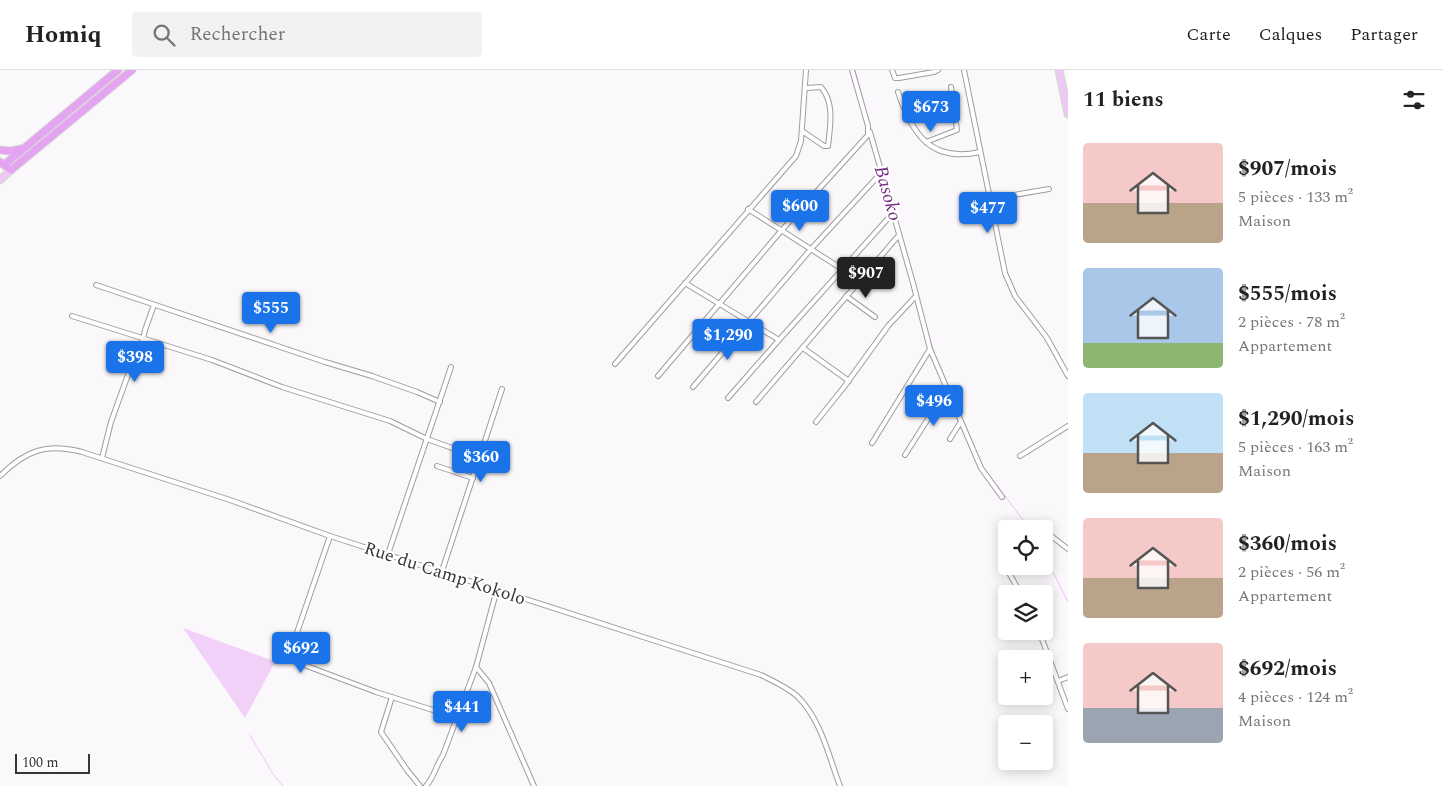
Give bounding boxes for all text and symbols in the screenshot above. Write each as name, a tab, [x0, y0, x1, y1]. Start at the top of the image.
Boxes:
search box	[132, 12, 482, 57]
text: Homiq	[25, 17, 102, 53]
text: Rechercher	[190, 20, 285, 49]
icon: search	[150, 21, 178, 49]
text: Carte	[1187, 21, 1231, 48]
text: Calques	[1259, 21, 1322, 48]
text: Partager	[1350, 21, 1418, 48]
text: 11 biens	[1083, 84, 1164, 116]
icon: filters	[1400, 86, 1428, 114]
pin: $673	[901, 90, 961, 133]
text: $673	[913, 95, 949, 119]
text: $907/mois	[1238, 153, 1337, 185]
water label: Basoko	[866, 162, 909, 225]
icon: home	[1123, 163, 1183, 223]
text: 5 pièces · 133 m²	[1238, 185, 1353, 209]
pin: $600	[770, 190, 830, 232]
pin: $477	[958, 191, 1018, 234]
text: $600	[782, 194, 818, 218]
text: $477	[970, 196, 1006, 220]
text: Maison	[1238, 209, 1291, 233]
pin: $907	[836, 256, 896, 299]
text: $907	[848, 261, 884, 285]
text: $555/mois	[1238, 278, 1337, 310]
icon: home	[1123, 288, 1183, 348]
pin: $555	[241, 292, 301, 334]
text: $555	[253, 296, 289, 320]
text: 2 pièces · 78 m²	[1238, 310, 1345, 334]
pin: $1,290	[687, 318, 769, 361]
text: $1,290	[703, 323, 753, 347]
text: Appartement	[1238, 334, 1332, 358]
pin: $398	[105, 340, 165, 383]
text: $398	[117, 345, 153, 369]
pin: $496	[904, 384, 964, 427]
text: $496	[916, 389, 952, 413]
text: $1,290/mois	[1238, 403, 1354, 435]
icon: home	[1123, 413, 1183, 473]
text: 5 pièces · 163 m²	[1238, 435, 1353, 459]
pin: $360	[451, 440, 511, 483]
text: $360	[463, 445, 499, 469]
text: Maison	[1238, 459, 1291, 483]
map controls	[998, 520, 1053, 770]
button: locate	[998, 520, 1053, 575]
text: $360/mois	[1238, 528, 1337, 560]
street label: Rue du Camp Kokolo	[360, 535, 529, 612]
icon: home	[1123, 538, 1183, 598]
text: 2 pièces · 56 m²	[1238, 560, 1345, 584]
text: Appartement	[1238, 584, 1332, 608]
button: layers	[998, 585, 1053, 640]
pin: $692	[271, 632, 331, 674]
text: $692	[283, 636, 319, 660]
button: +	[998, 650, 1053, 705]
text: $692/mois	[1238, 653, 1337, 685]
icon: home	[1123, 663, 1183, 723]
text: 4 pièces · 124 m²	[1238, 685, 1353, 709]
pin: $441	[432, 690, 492, 733]
text: $441	[444, 695, 480, 719]
text: Maison	[1238, 709, 1291, 733]
button: −	[998, 715, 1053, 770]
scale bar	[15, 751, 90, 774]
text: 100 m	[22, 752, 59, 773]

